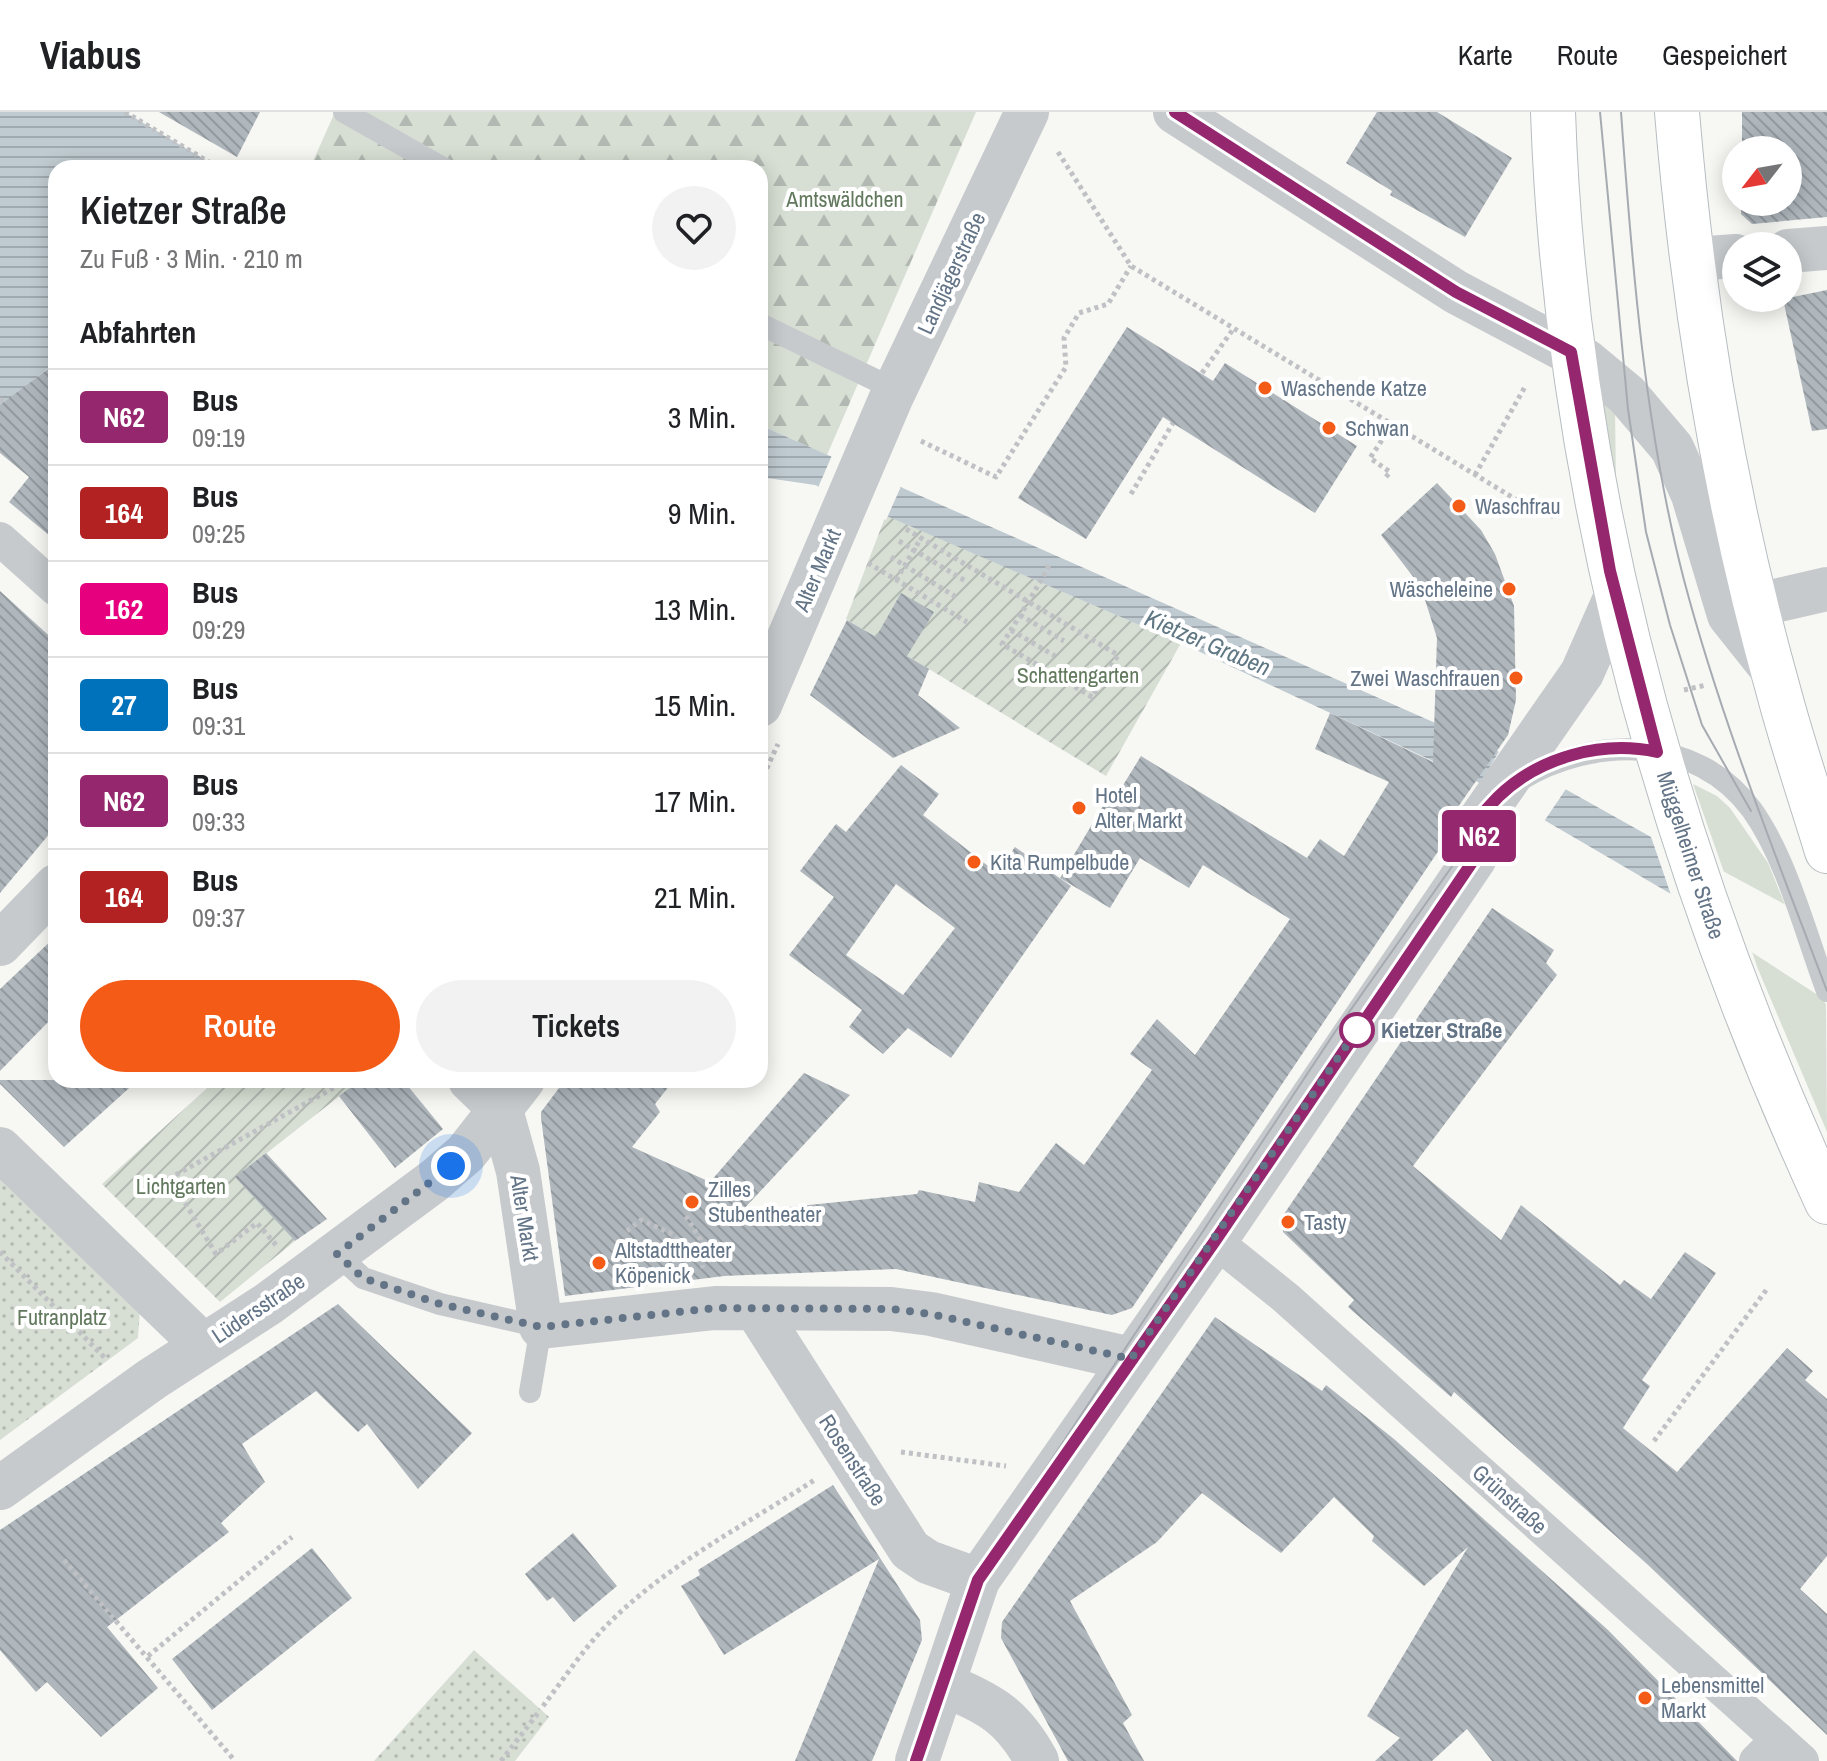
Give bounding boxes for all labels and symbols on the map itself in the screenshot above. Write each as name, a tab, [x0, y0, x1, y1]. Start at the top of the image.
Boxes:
north arrow	[1722, 136, 1802, 216]
park label: Amtswäldchen	[785, 184, 904, 214]
street label: Landjägerstraße	[910, 207, 992, 339]
place label: Waschende Katze	[1281, 373, 1427, 403]
marker: Waschende Katze	[1256, 379, 1274, 397]
place label: Schwan	[1345, 413, 1409, 443]
marker: Schwan	[1320, 419, 1338, 437]
place label: Waschfrau	[1475, 491, 1561, 521]
marker: Waschfrau	[1450, 497, 1468, 515]
street label: Alter Markt	[786, 524, 848, 617]
place label: Wäscheleine	[1389, 574, 1493, 604]
marker: Wäscheleine	[1500, 580, 1518, 598]
water label: Kietzer Graben	[1140, 601, 1276, 683]
park label: Schattengarten	[1017, 660, 1139, 690]
place label: Zwei Waschfrauen	[1350, 663, 1500, 693]
marker: Zwei Waschfrauen	[1507, 669, 1525, 687]
street label: Müggelheimer Straße	[1650, 767, 1732, 943]
place label: Hotel Alter Markt	[1094, 780, 1182, 835]
marker: Hotel Alter Markt	[1070, 799, 1088, 817]
line badge: N62	[1433, 810, 1525, 862]
place label: Kita Rumpelbude	[990, 847, 1129, 877]
marker: Kita Rumpelbude	[965, 853, 983, 871]
marker: Kietzer Straße	[1340, 1013, 1374, 1047]
place label: Kietzer Straße	[1381, 1015, 1502, 1045]
your location	[431, 1146, 471, 1186]
park label: Lichtgarten	[136, 1171, 226, 1201]
street label: Alter Markt	[503, 1172, 547, 1263]
place label: Zilles Stubentheater	[708, 1174, 821, 1229]
marker: Zilles Stubentheater	[683, 1193, 701, 1211]
place label: Tasty	[1304, 1207, 1346, 1237]
marker: Tasty	[1279, 1213, 1297, 1231]
place label: Altstadttheater Köpenick	[614, 1235, 731, 1290]
marker: Altstadttheater Köpenick	[590, 1254, 608, 1272]
street label: Lüdersstraße	[206, 1266, 310, 1350]
park label: Futranplatz	[17, 1302, 107, 1332]
street label: Rosenstraße	[812, 1409, 894, 1511]
street label: Grünstraße	[1466, 1457, 1554, 1541]
place label: Lebensmittel Markt	[1661, 1670, 1764, 1725]
marker: Lebensmittel Markt	[1636, 1689, 1654, 1707]

